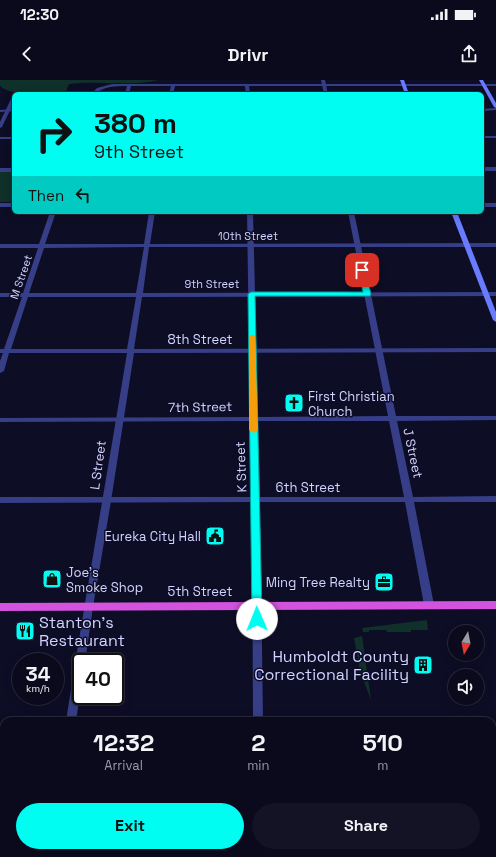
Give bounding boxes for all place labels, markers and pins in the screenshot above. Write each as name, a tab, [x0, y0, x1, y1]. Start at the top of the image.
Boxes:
pin	[345, 253, 379, 287]
place label: First Christian Church	[308, 388, 395, 420]
church icon: First Christian Church	[283, 392, 305, 414]
public building icon: Eureka City Hall	[204, 525, 226, 547]
place label: Eureka City Hall	[105, 528, 201, 545]
place label: Joe's Smoke Shop	[66, 564, 143, 596]
shop icon: Joe's Smoke Shop	[41, 568, 63, 590]
office icon: Ming Tree Realty	[373, 571, 395, 593]
place label: Ming Tree Realty	[266, 574, 370, 591]
place label: Stanton's Restaurant	[39, 612, 125, 651]
restaurant icon: Stanton's Restaurant	[14, 620, 36, 642]
place label: Humboldt County Correctional Facility	[254, 646, 409, 685]
building icon: Humboldt County Correctional Facility	[412, 654, 434, 676]

